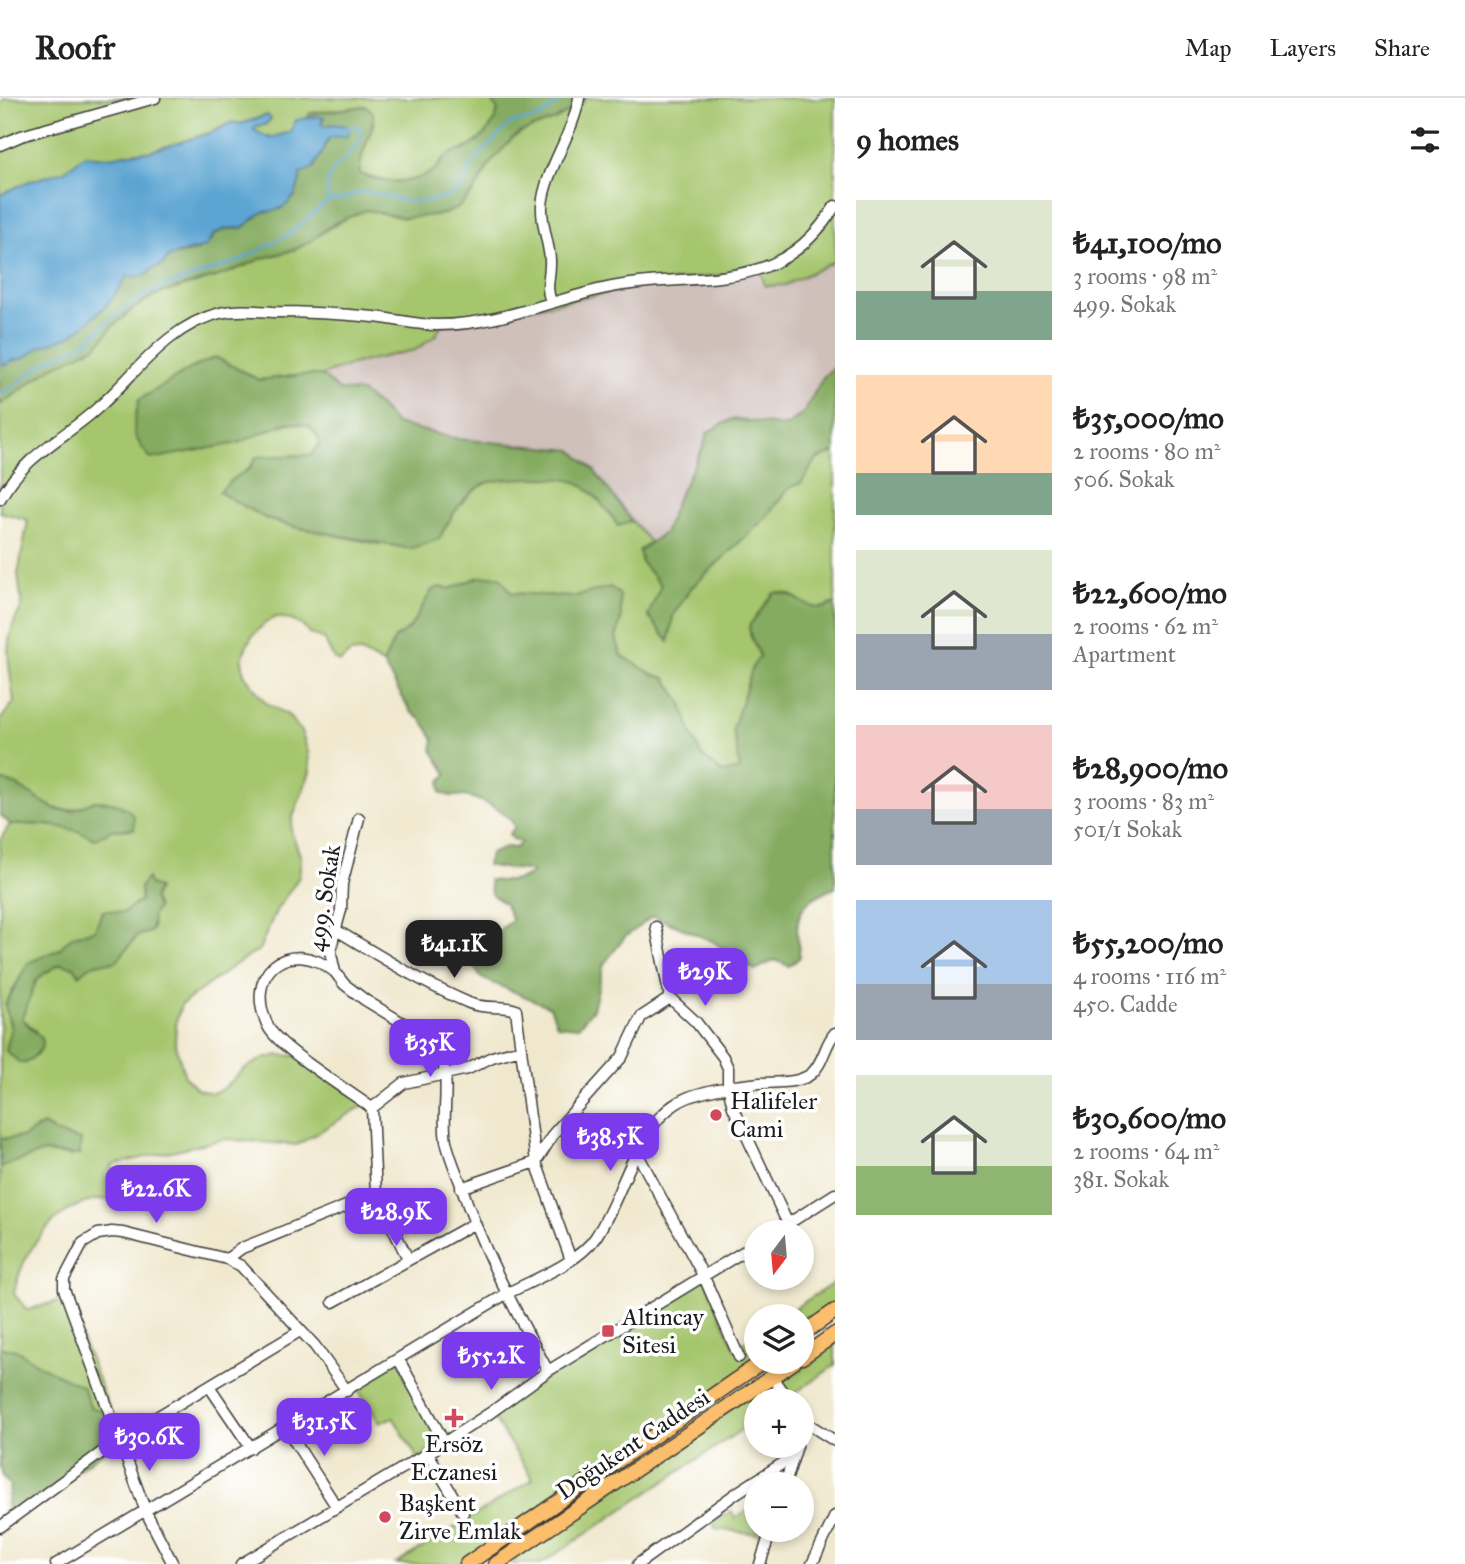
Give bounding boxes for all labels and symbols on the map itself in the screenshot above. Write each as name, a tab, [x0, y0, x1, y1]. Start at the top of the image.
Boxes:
street label: 499. Sokak	[301, 842, 347, 954]
pin: ₺41.1K	[397, 920, 511, 980]
pin: ₺29K	[664, 948, 746, 1008]
pin: ₺35K	[389, 1020, 471, 1079]
place label: Halifeler Cami	[730, 1086, 817, 1144]
marker: Halifeler Cami	[708, 1107, 724, 1123]
pin: ₺38.5K	[553, 1114, 667, 1173]
pin: ₺22.6K	[99, 1166, 213, 1225]
pin: ₺28.9K	[339, 1188, 453, 1248]
north arrow	[744, 1220, 814, 1290]
place label: Altincay Sitesi	[621, 1302, 705, 1360]
marker: Altincay Sitesi	[600, 1323, 616, 1339]
pin: ₺55.2K	[434, 1332, 548, 1392]
street label: Doğukent Caddesi	[551, 1381, 716, 1506]
pin: ₺31.5K	[267, 1398, 381, 1458]
marker: Ersöz Eczanesi	[446, 1410, 462, 1426]
pin: ₺30.6K	[92, 1414, 206, 1473]
place label: Ersöz Eczanesi	[411, 1429, 498, 1487]
place label: Başkent Zirve Emlak	[399, 1488, 522, 1546]
marker: Başkent Zirve Emlak	[377, 1509, 393, 1525]

